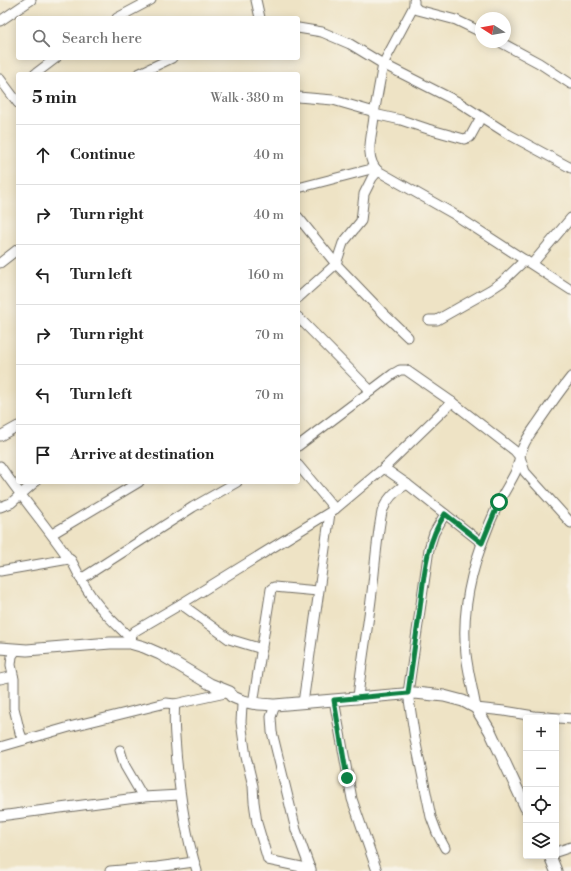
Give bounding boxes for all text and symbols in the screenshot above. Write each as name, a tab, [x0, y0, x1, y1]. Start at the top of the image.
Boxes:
north arrow	[475, 12, 511, 48]
search box	[16, 16, 300, 60]
icon: search	[30, 27, 52, 49]
text: Search here	[62, 29, 142, 48]
text: 5 min	[32, 87, 77, 109]
text: Walk · 380 m	[210, 90, 284, 106]
icon: ahead	[32, 144, 54, 166]
text: Continue	[70, 145, 135, 164]
text: 40 m	[254, 147, 284, 163]
icon: right	[32, 204, 54, 226]
text: Turn right	[70, 205, 144, 224]
text: 40 m	[254, 207, 284, 223]
icon: left	[32, 264, 54, 286]
text: Turn left	[70, 265, 132, 284]
text: 160 m	[248, 267, 284, 283]
icon: right	[32, 324, 54, 346]
text: Turn right	[70, 325, 144, 344]
text: 70 m	[255, 327, 284, 343]
icon: left	[32, 384, 54, 406]
text: Turn left	[70, 385, 132, 404]
text: 70 m	[255, 387, 284, 403]
icon: arrive	[32, 444, 54, 466]
text: Arrive at destination	[70, 445, 214, 464]
route start	[490, 493, 508, 511]
map controls	[523, 715, 559, 859]
button: +	[523, 715, 559, 751]
button: −	[523, 751, 559, 787]
route end	[338, 769, 356, 787]
button: locate	[523, 787, 559, 823]
button: layers	[523, 823, 559, 859]

